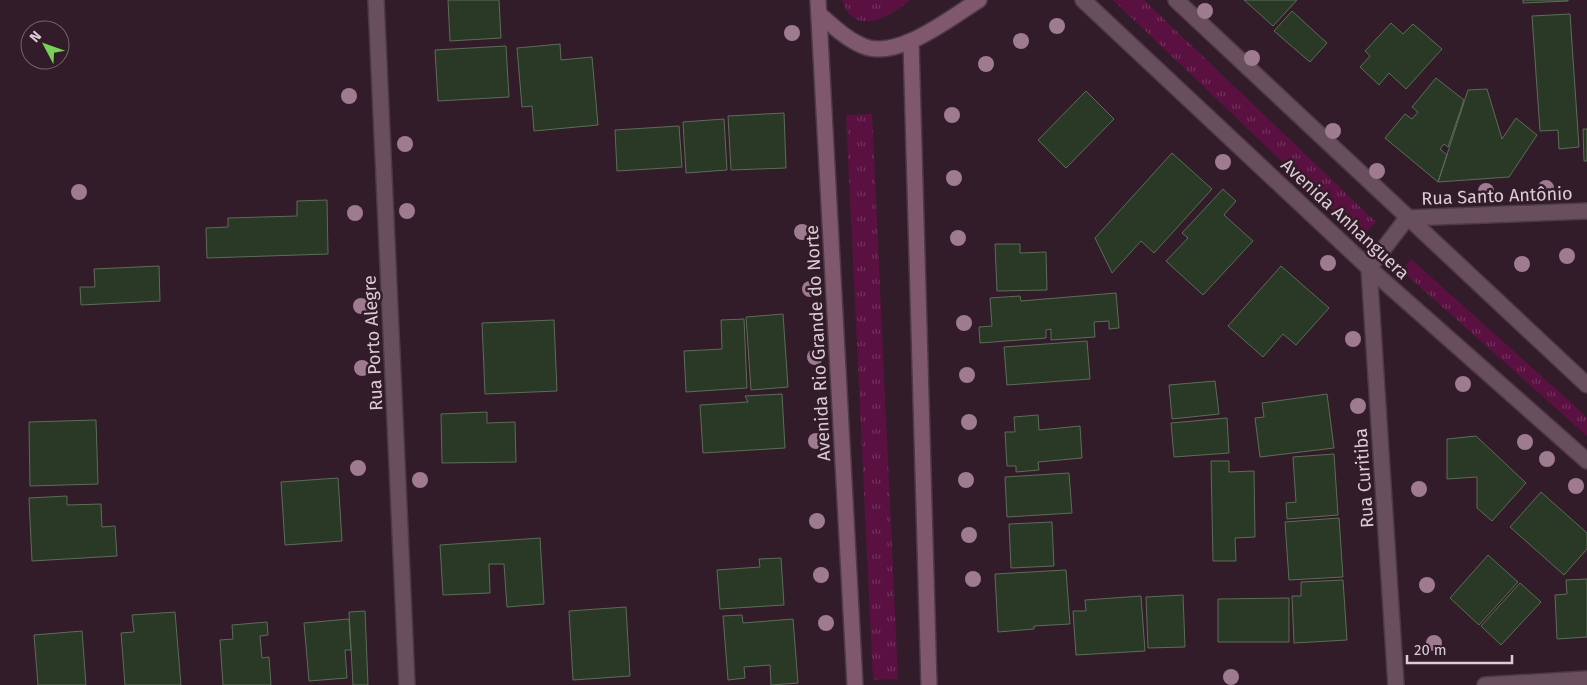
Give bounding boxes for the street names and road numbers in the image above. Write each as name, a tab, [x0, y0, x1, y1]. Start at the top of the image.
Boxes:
street label: Avenida Anhanguera	[1276, 154, 1414, 284]
street label: Rua Santo Antônio	[1421, 182, 1573, 210]
street label: Avenida Rio Grande do Norte	[801, 224, 835, 462]
street label: Rua Porto Alegre	[358, 275, 388, 411]
street label: Rua Curitiba	[1350, 427, 1378, 529]

